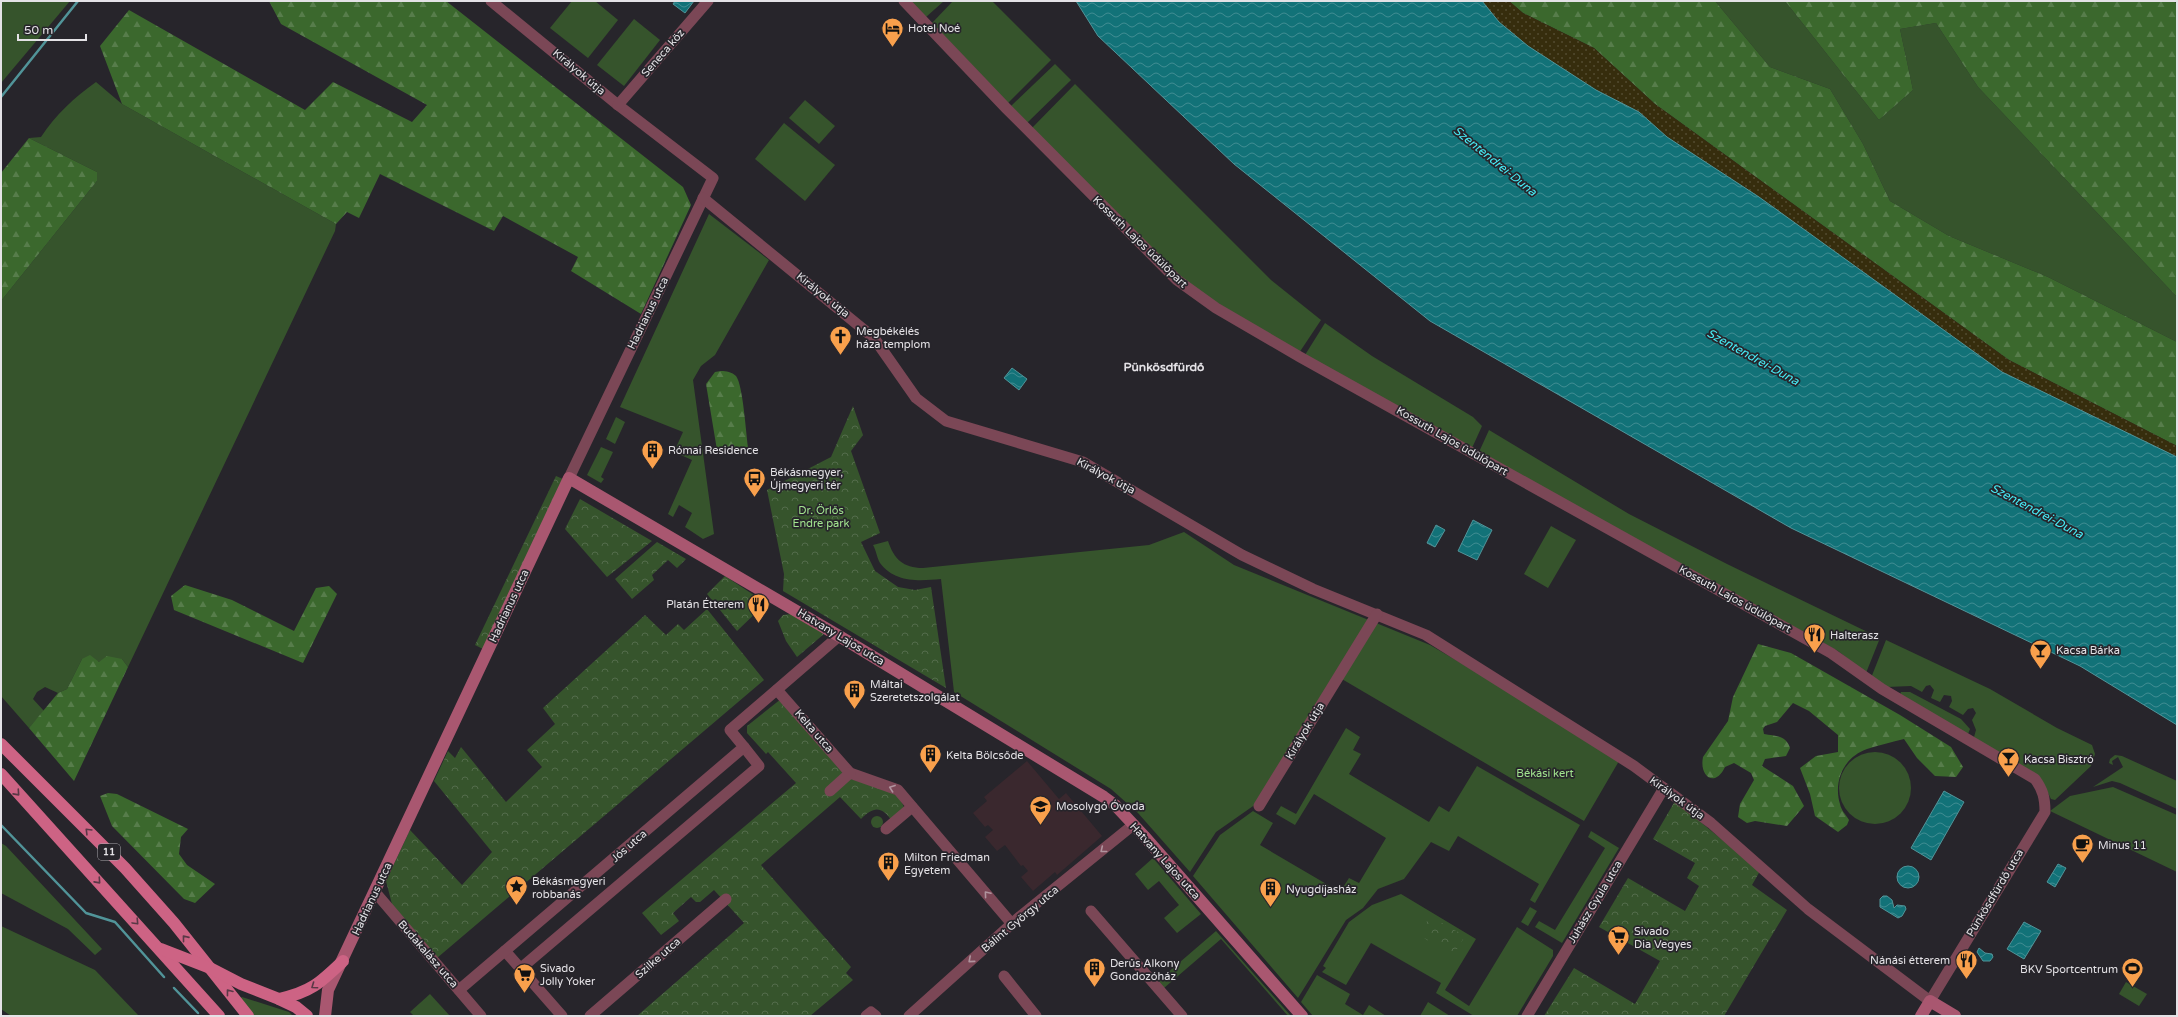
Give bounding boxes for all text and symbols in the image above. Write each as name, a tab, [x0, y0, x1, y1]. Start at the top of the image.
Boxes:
hotel icon: Hotel Noé	[879, 15, 905, 48]
scale bar	[18, 16, 86, 42]
place label: Hotel Noé	[908, 22, 960, 35]
text: 50 m	[24, 23, 53, 37]
street label: Seneca köz	[639, 26, 688, 79]
street label: Királyok útja	[550, 46, 608, 98]
water label: Szentendrei-Duna	[1451, 123, 1540, 199]
street label: Kossuth Lajos üdülőpart	[1090, 193, 1190, 291]
street label: Királyok útja	[794, 270, 852, 320]
street label: Hadrianus utca	[625, 275, 671, 351]
church icon: Megbékélés háza templom	[827, 324, 853, 357]
place label: Megbékélés háza templom	[856, 325, 930, 351]
water label: Szentendrei-Duna	[1705, 326, 1802, 388]
district label: Pünkösdfürdő	[1124, 360, 1204, 374]
street label: Kossuth Lajos üdülőpart	[1394, 404, 1510, 478]
building icon: Római Residence	[640, 437, 666, 470]
place label: Római Residence	[668, 444, 758, 457]
street label: Királyok útja	[1074, 455, 1138, 497]
bus stop icon: Békásmegyer, Újmegyeri tér	[742, 465, 768, 498]
place label: Békásmegyer, Újmegyeri tér	[770, 466, 843, 492]
water label: Szentendrei-Duna	[1988, 481, 2086, 541]
park label: Dr. Örlős Endre park	[792, 504, 850, 530]
street label: Kossuth Lajos üdülőpart	[1677, 563, 1793, 635]
street label: Hadrianus utca	[486, 567, 532, 645]
restaurant icon: Platán Étterem	[746, 591, 772, 624]
place label: Platán Étterem	[666, 597, 744, 611]
street label: Hatvany Lajos utca	[795, 606, 887, 668]
restaurant icon: Halterasz	[1802, 622, 1828, 655]
place label: Halterasz	[1830, 629, 1879, 642]
bar icon: Kacsa Bárka	[2027, 637, 2053, 670]
place label: Kacsa Bárka	[2056, 644, 2120, 657]
building icon: Máltai Szeretetszolgálat	[842, 677, 868, 710]
place label: Máltai Szeretetszolgálat	[870, 678, 960, 704]
street label: Királyok útja	[1283, 700, 1327, 762]
street label: Kelta utca	[792, 707, 836, 755]
building icon: Kelta Bölcsőde	[917, 742, 943, 775]
bar icon: Kacsa Bisztró	[1996, 746, 2022, 779]
place label: Kelta Bölcsőde	[946, 749, 1024, 762]
place label: Kacsa Bisztró	[2024, 753, 2094, 766]
park label: Békási kert	[1516, 767, 1574, 780]
street label: Királyok útja	[1647, 774, 1707, 822]
one-way arrow	[888, 784, 895, 792]
one-way arrow	[13, 788, 20, 795]
school or university icon: Mosolygó Óvoda	[1028, 793, 1054, 826]
place label: Mosolygó Óvoda	[1056, 799, 1145, 813]
street label: Hatvany Lajos utca	[1127, 820, 1203, 902]
street label: Jós utca	[609, 827, 649, 865]
one-way arrow	[85, 828, 93, 836]
cafe icon: Minus 11	[2070, 832, 2096, 865]
place label: Minus 11	[2098, 839, 2147, 852]
road number: 11	[98, 844, 120, 860]
one-way arrow	[1101, 845, 1108, 852]
street label: Pünkösdfürdő utca	[1964, 847, 2026, 939]
building icon: Milton Friedman Egyetem	[875, 850, 901, 883]
place label: Milton Friedman Egyetem	[904, 851, 990, 877]
street label: Juhász Gyula utca	[1565, 858, 1625, 946]
street label: Hadrianus utca	[349, 860, 395, 938]
place icon: Békásmegyeri robbanás	[503, 874, 529, 907]
place label: Békásmegyeri robbanás	[532, 875, 605, 901]
one-way arrow	[93, 876, 100, 884]
building icon: Nyugdíjasház	[1258, 876, 1284, 909]
street label: Bálint György utca	[979, 883, 1061, 955]
place label: Nyugdíjasház	[1286, 883, 1357, 896]
one-way arrow	[984, 892, 991, 899]
one-way arrow	[131, 917, 138, 925]
street label: Budakalász utca	[395, 918, 461, 990]
supermarket icon: Sivado Dia Vegyes	[1606, 924, 1632, 957]
place label: Sivado Dia Vegyes	[1634, 925, 1691, 951]
one-way arrow	[183, 935, 190, 942]
street label: Szilke utca	[633, 935, 683, 981]
restaurant icon: Nánási étterem	[1953, 947, 1979, 980]
place label: Nánási étterem	[1870, 954, 1950, 967]
one-way arrow	[969, 956, 976, 963]
building icon: Derűs Alkony Gondozóház	[1081, 956, 1107, 989]
sports icon: BKV Sportcentrum	[2120, 956, 2146, 989]
place label: Derűs Alkony Gondozóház	[1110, 957, 1179, 983]
supermarket icon: Sivado Jolly Yoker	[511, 961, 537, 994]
place label: Sivado Jolly Yoker	[540, 962, 596, 988]
place label: BKV Sportcentrum	[2020, 963, 2118, 976]
one-way arrow	[312, 981, 319, 988]
one-way arrow	[226, 989, 233, 996]

